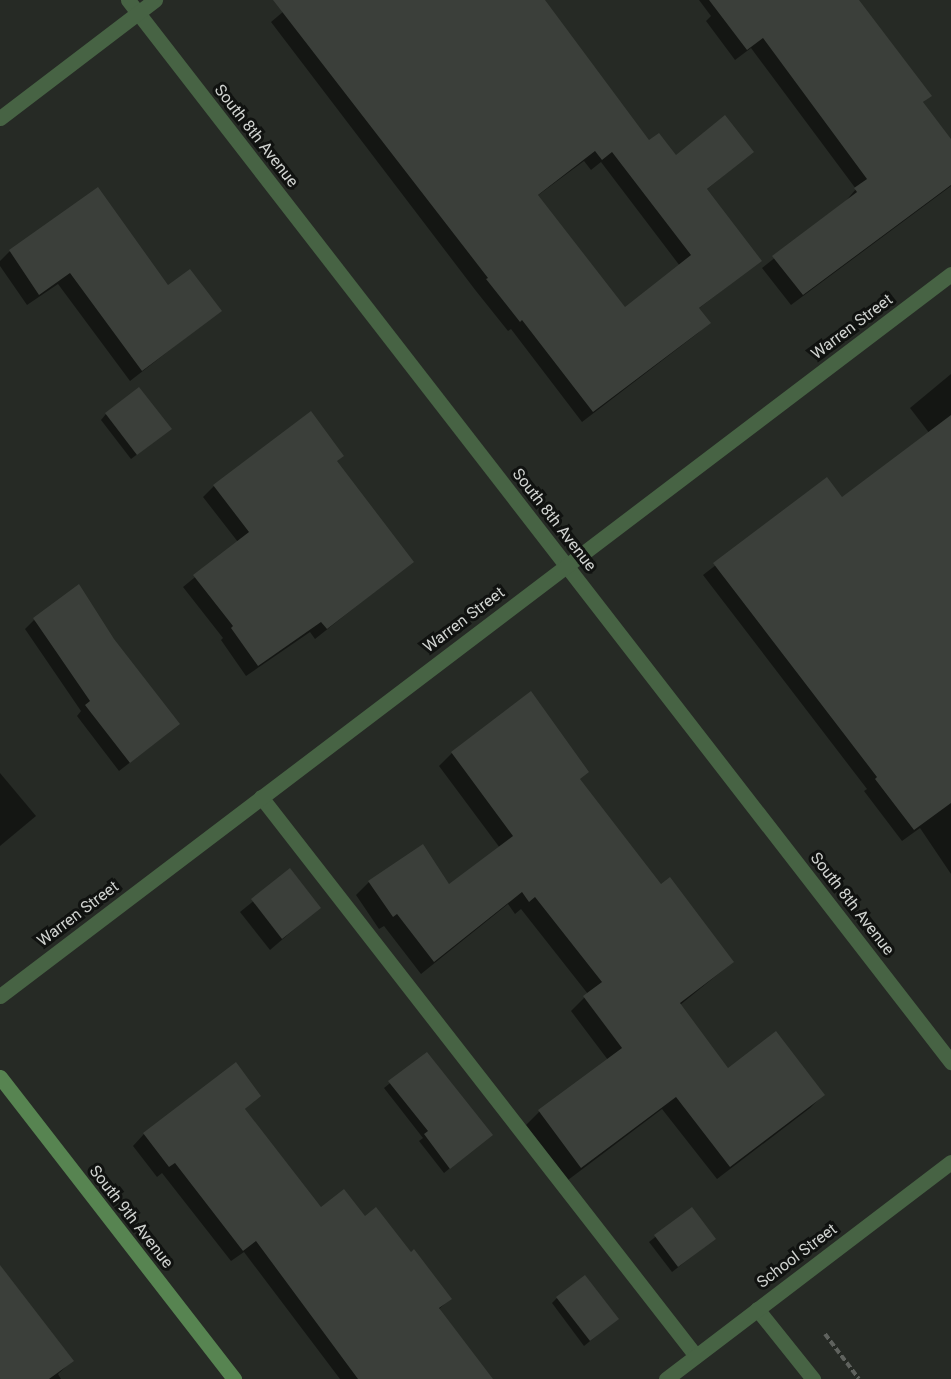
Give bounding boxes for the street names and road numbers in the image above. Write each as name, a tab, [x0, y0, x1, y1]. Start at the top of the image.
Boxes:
street label: South 8th Avenue	[210, 81, 302, 191]
street label: Warren Street	[808, 290, 896, 364]
street label: South 8th Avenue	[508, 465, 600, 575]
street label: Warren Street	[420, 583, 508, 657]
street label: South 8th Avenue	[806, 849, 898, 959]
street label: Warren Street	[34, 877, 122, 951]
street label: South 9th Avenue	[85, 1162, 177, 1272]
street label: School Street	[753, 1220, 841, 1292]

